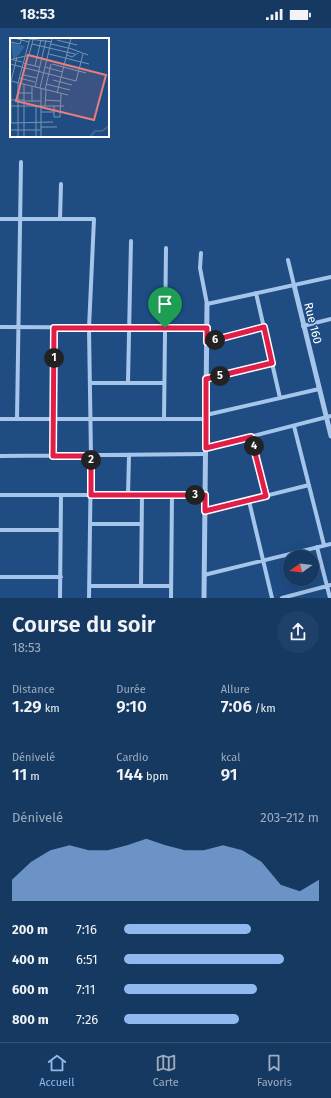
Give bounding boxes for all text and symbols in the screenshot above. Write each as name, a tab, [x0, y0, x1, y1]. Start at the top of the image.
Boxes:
text: 18:53	[20, 5, 55, 23]
inset map	[10, 38, 109, 137]
pin	[148, 287, 182, 328]
icon: arrive	[154, 293, 176, 315]
street label: Rue 160	[301, 301, 325, 345]
pin: 6	[205, 330, 225, 350]
text: 6	[212, 333, 218, 346]
pin: 1	[44, 348, 64, 368]
text: 1	[51, 351, 57, 364]
pin: 5	[210, 366, 230, 386]
text: 5	[217, 369, 223, 382]
pin: 4	[244, 436, 264, 456]
text: 4	[251, 439, 257, 452]
pin: 2	[81, 450, 101, 470]
text: 2	[88, 453, 94, 466]
pin: 3	[185, 485, 205, 505]
text: 3	[192, 488, 198, 501]
north arrow	[283, 550, 319, 586]
map controls	[283, 550, 319, 586]
text: Course du soir	[12, 611, 156, 638]
button: share	[277, 611, 319, 653]
text: 18:53	[12, 640, 41, 655]
text: Distance	[12, 683, 55, 696]
text: Durée	[116, 683, 146, 696]
text: Allure	[221, 683, 250, 696]
text: 1.29	[12, 696, 42, 717]
text: 9:10	[116, 696, 147, 717]
text: 7:06	[221, 696, 252, 717]
text: km	[42, 702, 60, 715]
text: /km	[252, 702, 276, 715]
text: Dénivelé	[12, 751, 55, 764]
text: Cardio	[116, 751, 148, 764]
text: kcal	[221, 751, 240, 764]
text: 11	[12, 764, 27, 785]
text: 144	[116, 764, 143, 785]
text: 91	[221, 764, 237, 785]
text: m	[27, 770, 40, 783]
text: bpm	[143, 770, 168, 783]
text: Dénivelé	[12, 810, 63, 825]
text: 203–212 m	[260, 810, 319, 825]
text: 200 m	[12, 922, 48, 937]
text: 7:16	[76, 922, 97, 937]
text: 400 m	[12, 952, 49, 967]
text: 6:51	[76, 952, 98, 967]
text: 600 m	[12, 982, 49, 997]
text: 7:11	[76, 982, 95, 997]
text: 800 m	[12, 1012, 49, 1027]
text: 7:26	[76, 1012, 98, 1027]
tab: Accueil	[39, 1052, 74, 1089]
tab: Carte	[153, 1052, 179, 1089]
tab: Favoris	[257, 1052, 292, 1089]

